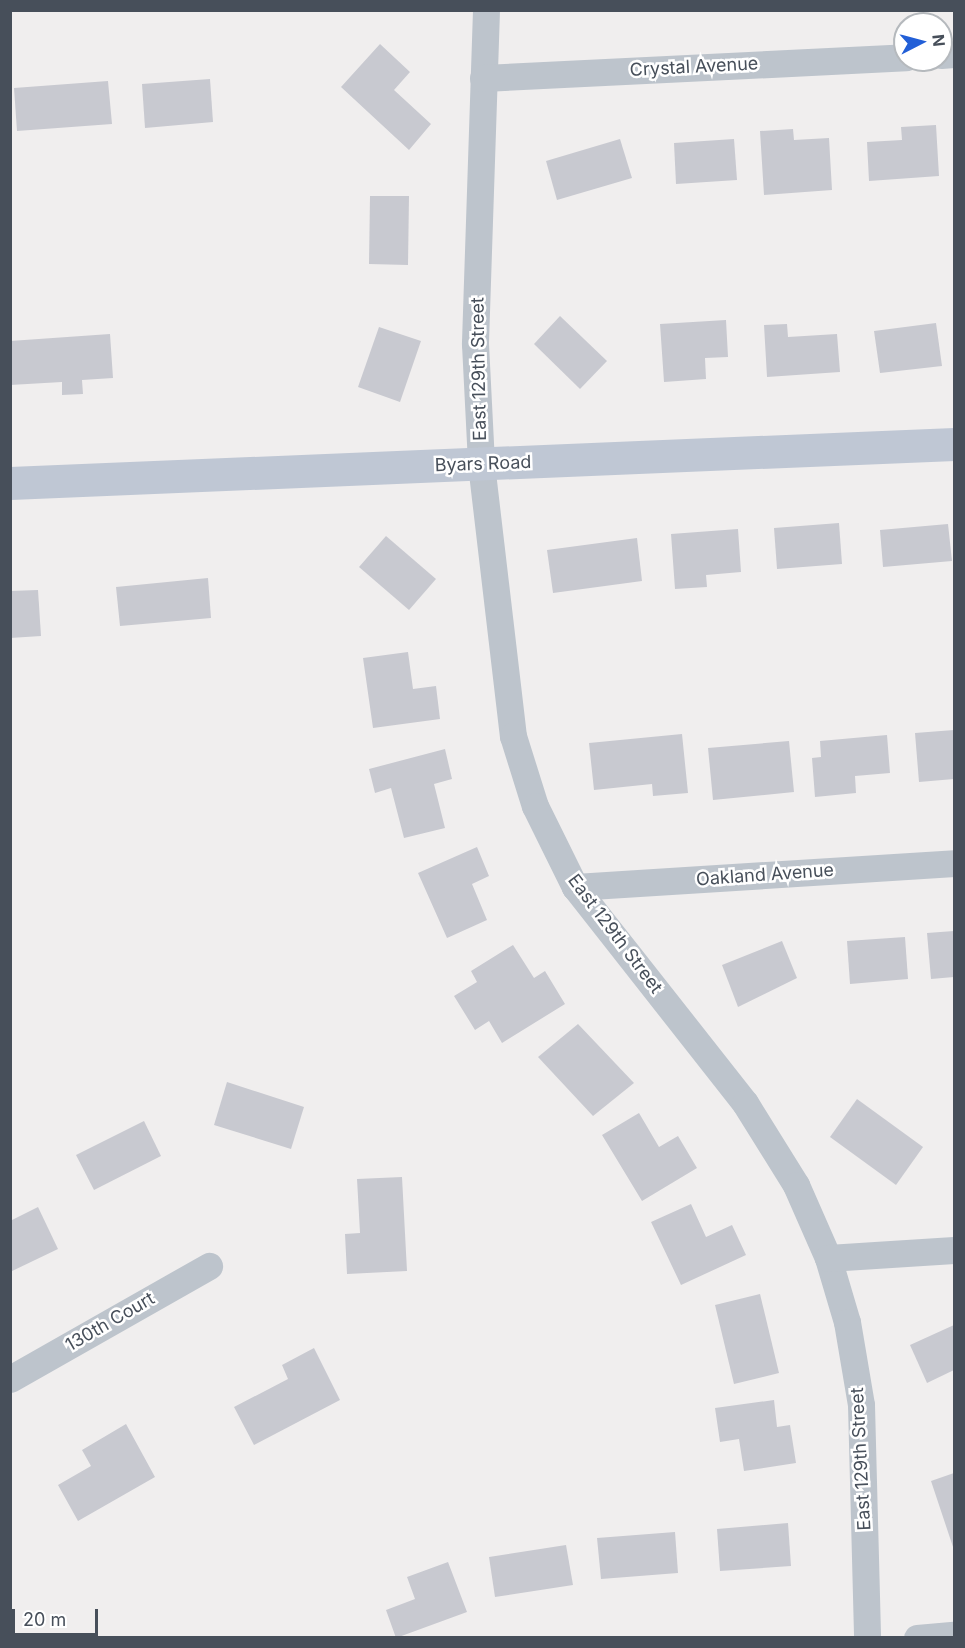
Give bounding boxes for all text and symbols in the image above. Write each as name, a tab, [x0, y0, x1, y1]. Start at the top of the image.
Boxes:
north arrow	[893, 12, 953, 72]
text: N	[928, 33, 949, 47]
street label: Crystal Avenue	[629, 53, 759, 81]
street label: East 129th Street	[467, 297, 491, 441]
street label: Byars Road	[434, 452, 532, 476]
street label: Oakland Avenue	[695, 859, 835, 891]
street label: East 129th Street	[563, 870, 667, 998]
street label: 130th Court	[62, 1288, 158, 1356]
street label: East 129th Street	[846, 1387, 876, 1531]
scale bar	[15, 1597, 100, 1635]
text: 20 m	[23, 1609, 66, 1630]

